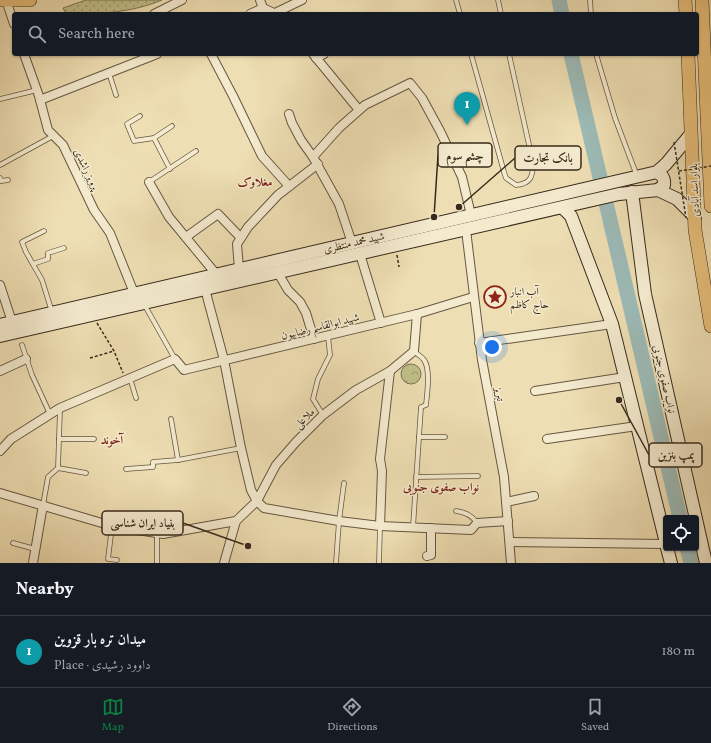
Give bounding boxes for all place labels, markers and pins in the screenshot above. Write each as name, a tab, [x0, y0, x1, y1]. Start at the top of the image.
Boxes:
pin: 1	[454, 92, 480, 125]
callout: چشم سوم	[438, 143, 492, 167]
callout: بانک تجارت	[515, 146, 581, 170]
place icon: آب انبار حاج کاظم	[482, 284, 508, 310]
place label: آب انبار حاج کاظم	[509, 284, 549, 315]
callout: پمپ بنزین	[649, 443, 702, 467]
callout: بنیاد ایران شناسی	[102, 511, 183, 535]

